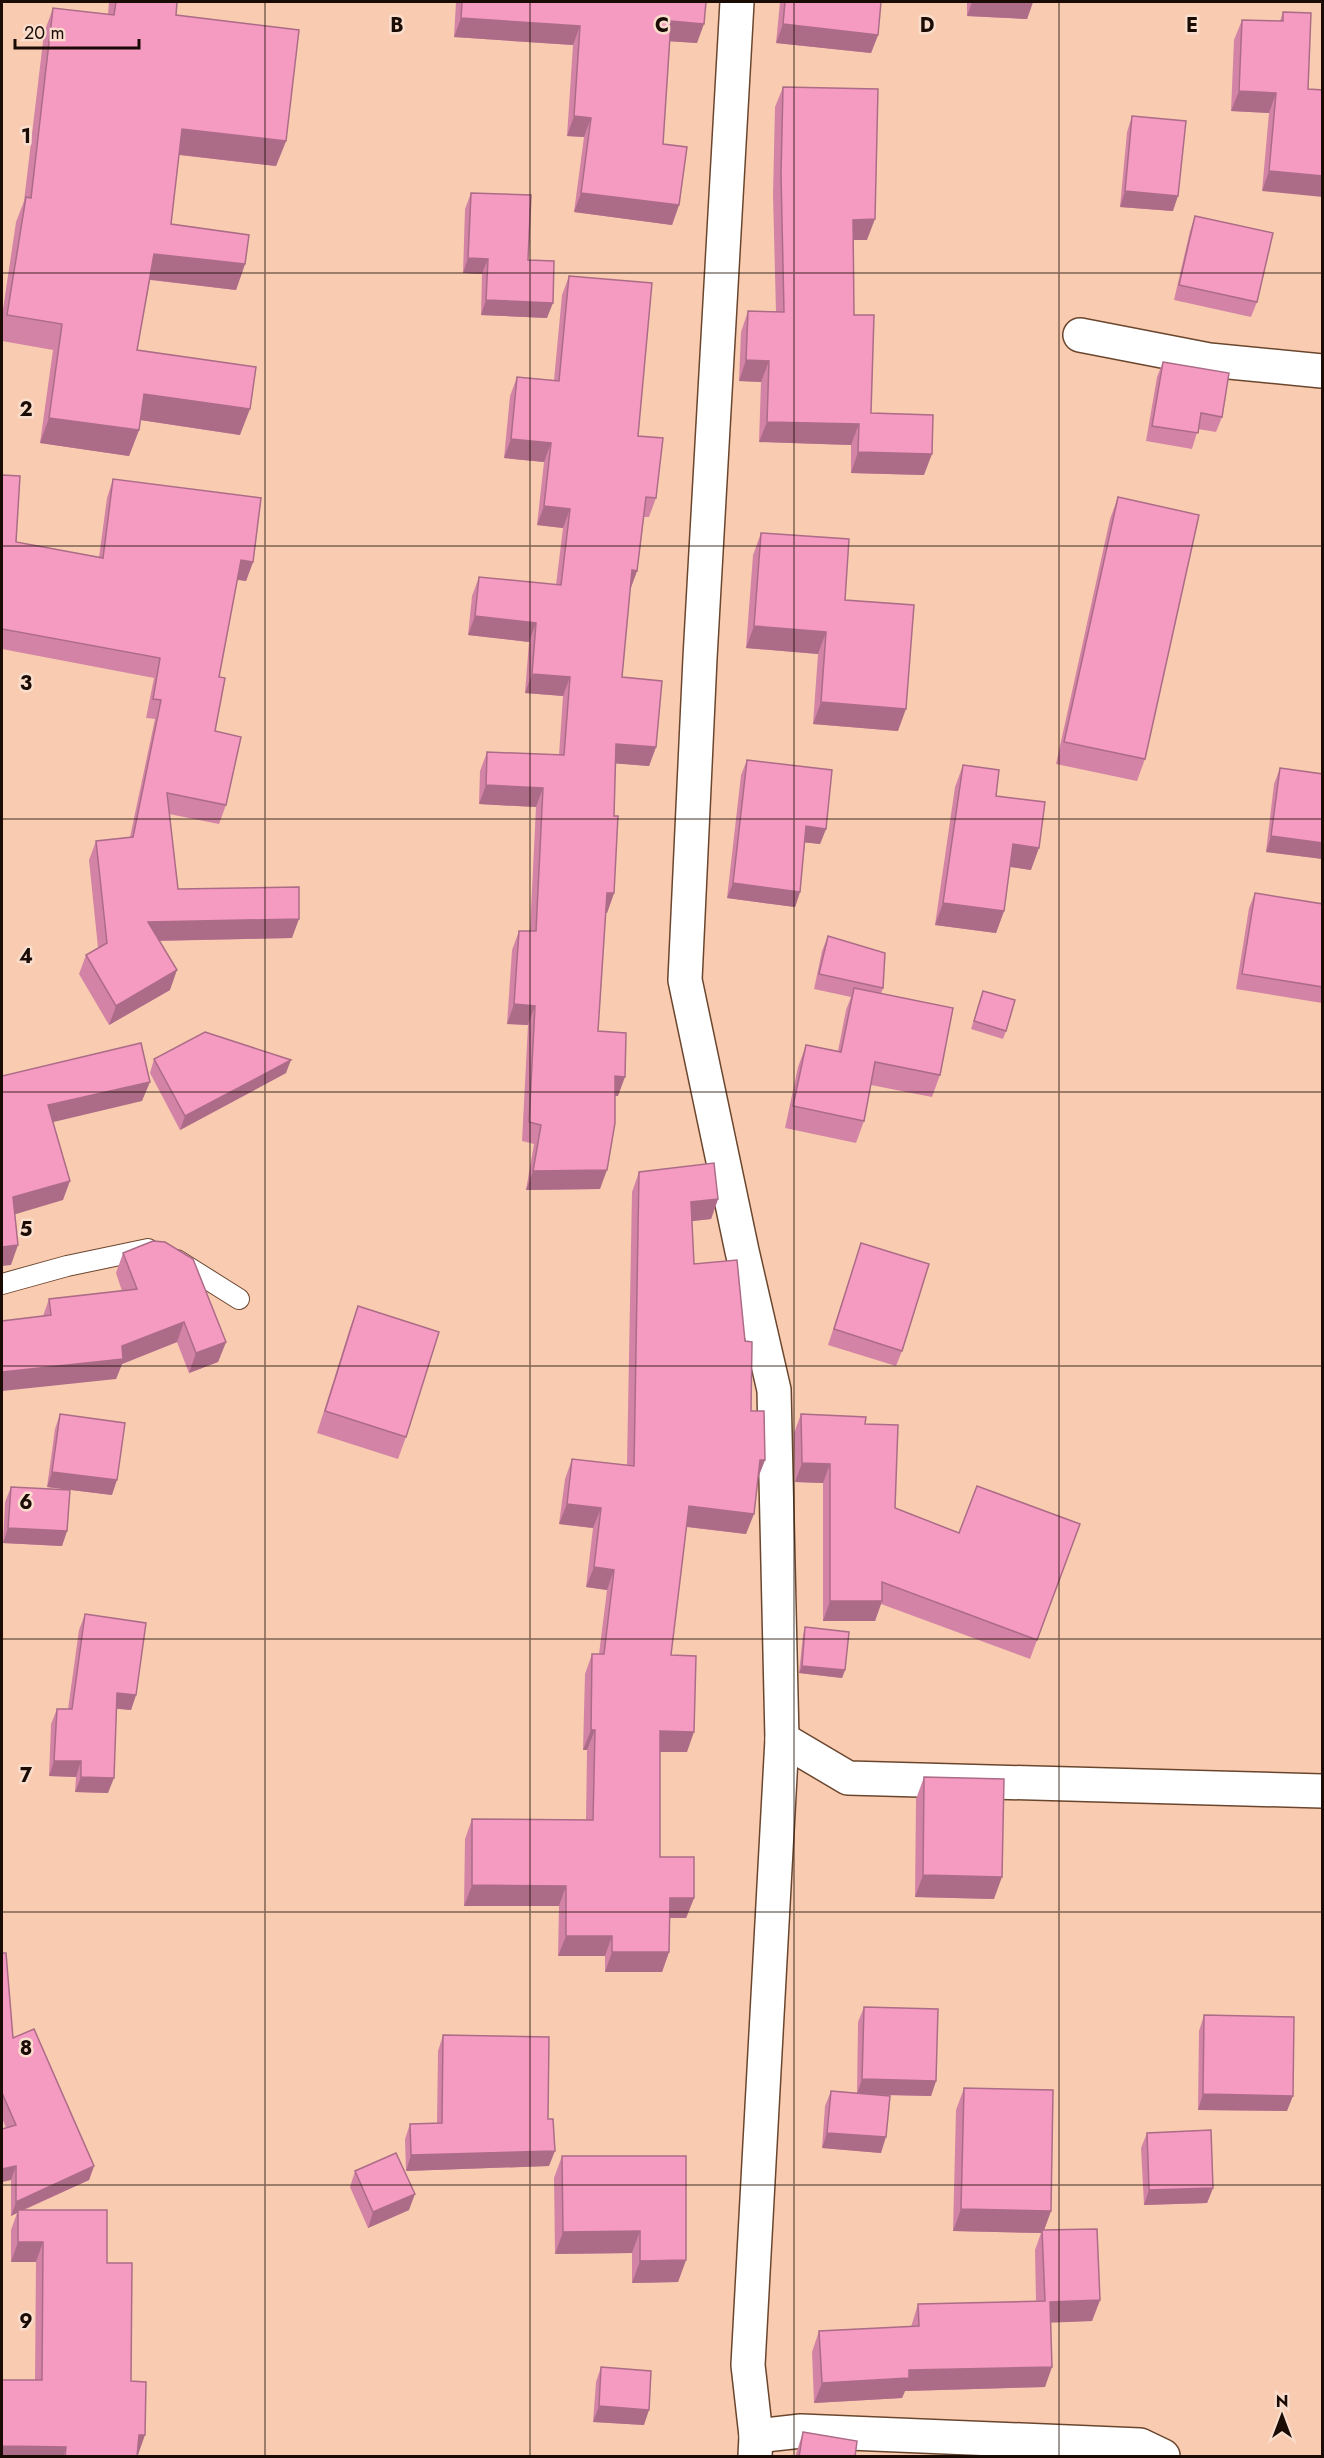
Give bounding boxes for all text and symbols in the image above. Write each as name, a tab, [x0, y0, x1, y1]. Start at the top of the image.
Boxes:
text: B	[390, 11, 404, 40]
text: C	[655, 11, 669, 40]
text: D	[920, 11, 934, 40]
text: E	[1186, 11, 1198, 40]
scale bar	[15, 12, 140, 50]
text: 20 m	[24, 20, 64, 46]
text: 1	[21, 122, 31, 151]
text: 2	[19, 395, 33, 424]
text: 3	[20, 669, 32, 698]
text: 4	[19, 942, 33, 971]
text: 5	[20, 1215, 33, 1244]
text: 6	[19, 1488, 33, 1517]
text: 7	[20, 1761, 33, 1790]
text: 8	[20, 2034, 32, 2063]
text: 9	[19, 2307, 33, 2336]
north arrow	[1252, 2386, 1312, 2446]
text: N	[1276, 2390, 1288, 2413]

